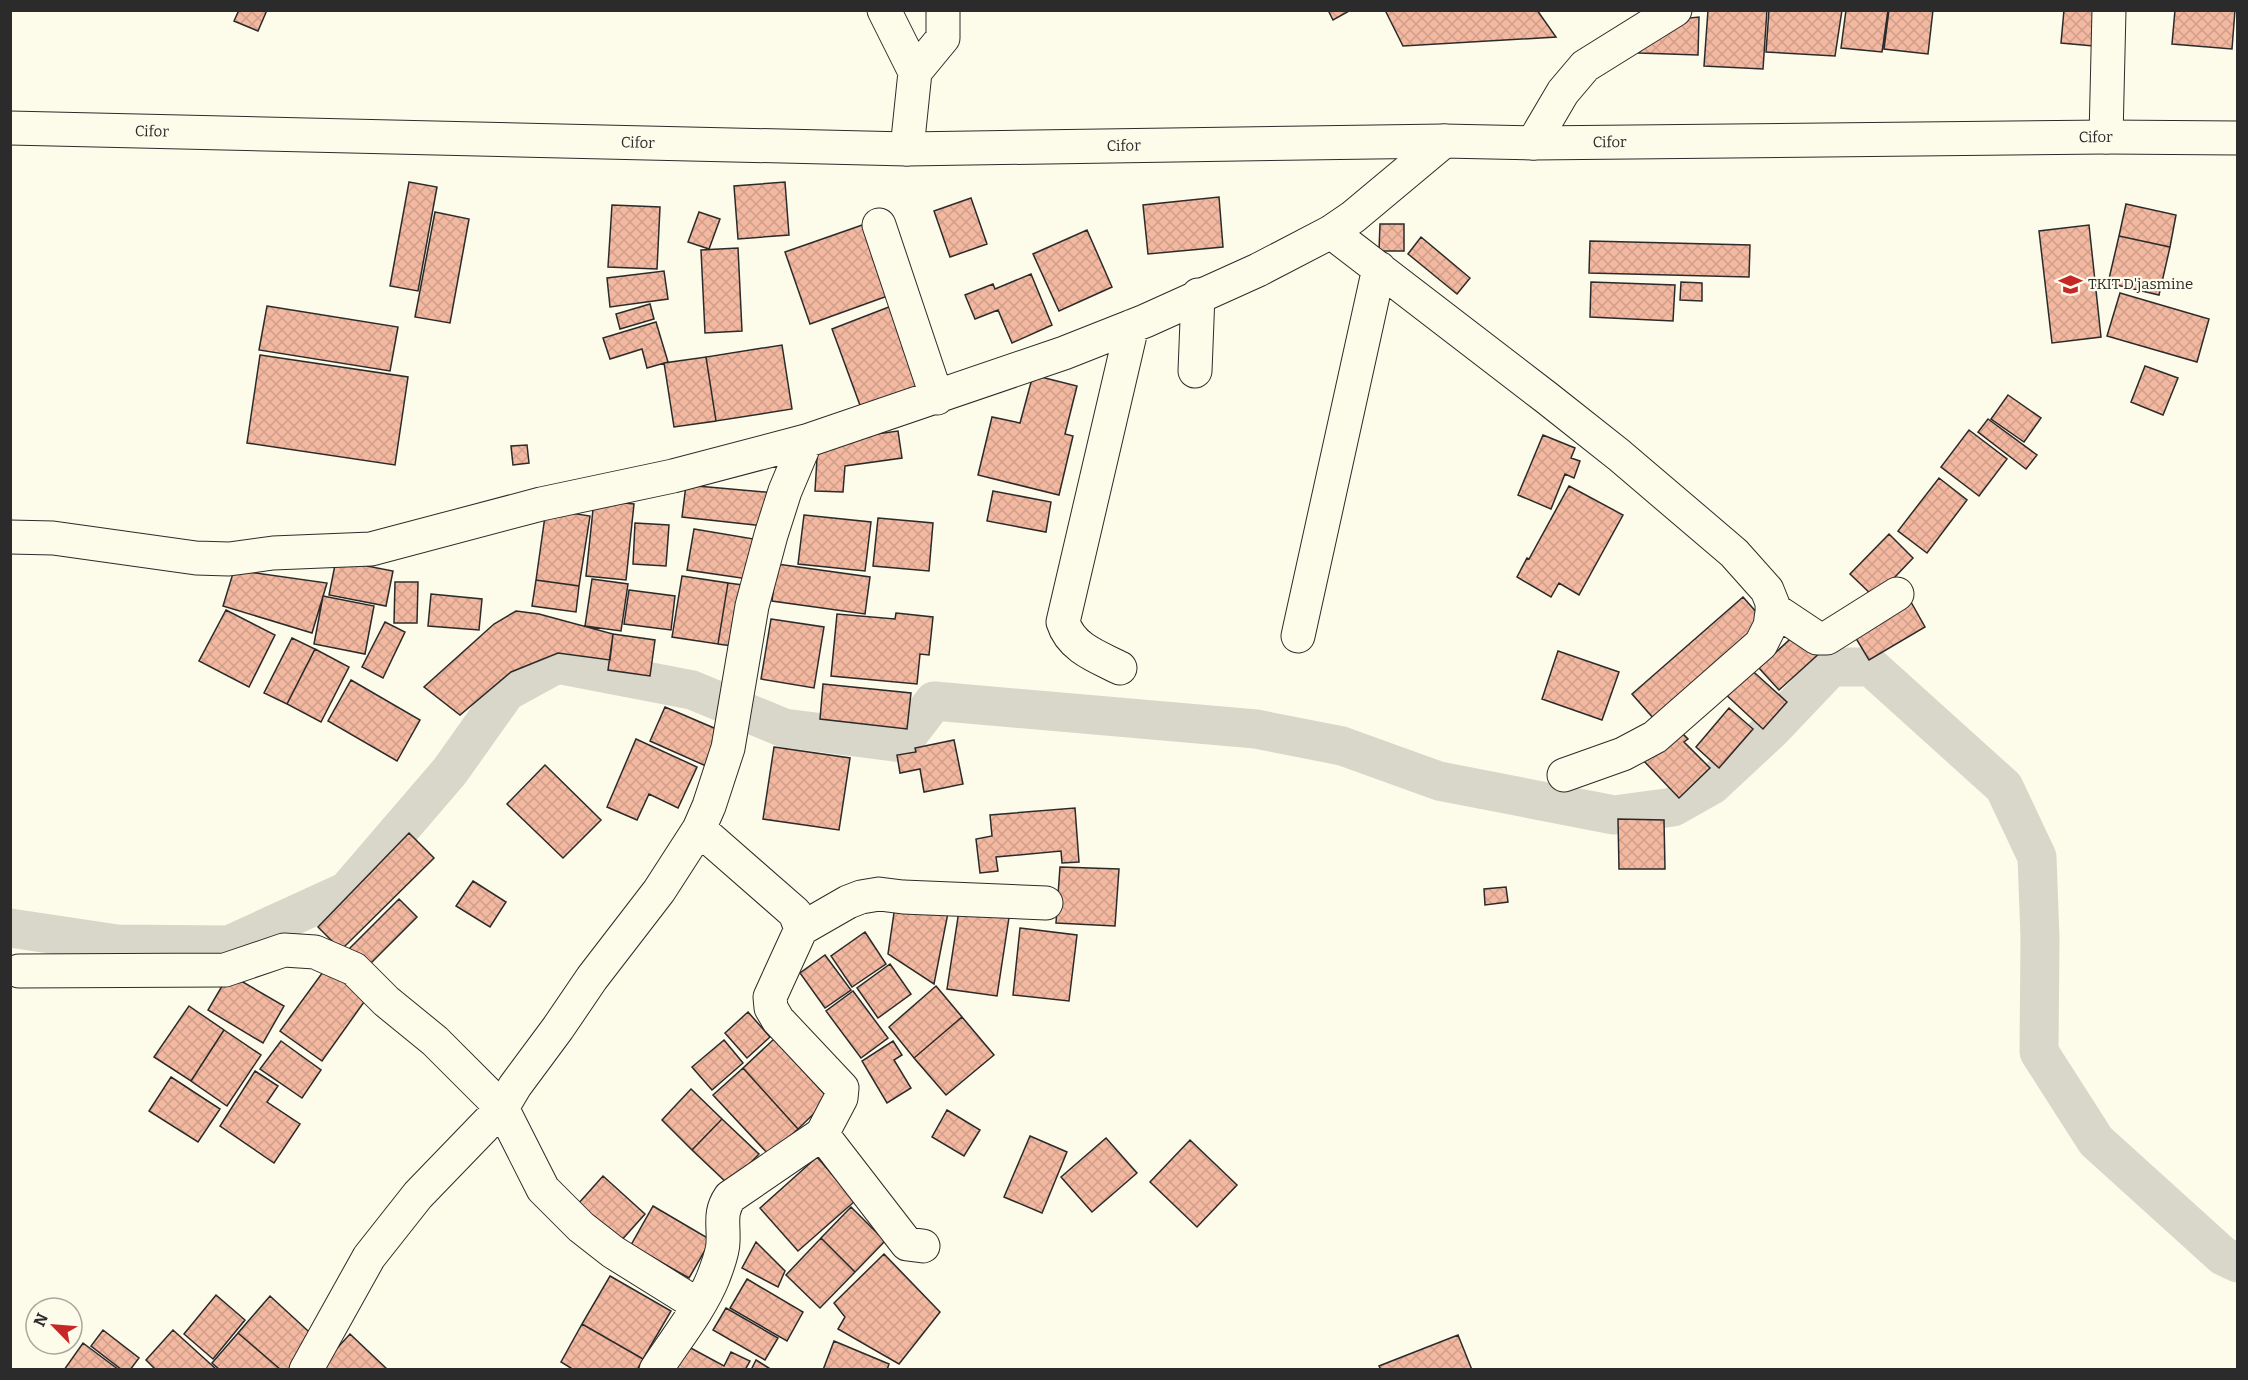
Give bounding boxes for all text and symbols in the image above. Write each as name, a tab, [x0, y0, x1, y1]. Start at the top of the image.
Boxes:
street label: Cifor	[135, 122, 170, 141]
street label: Cifor	[2079, 128, 2113, 146]
street label: Cifor	[621, 133, 655, 152]
street label: Cifor	[1593, 133, 1627, 151]
street label: Cifor	[1107, 137, 1141, 155]
school or university icon: TKIT D'jasmine	[2057, 271, 2083, 297]
place label: TKIT D'jasmine	[2088, 275, 2193, 293]
north arrow	[24, 1296, 84, 1356]
text: N	[30, 1310, 52, 1329]

